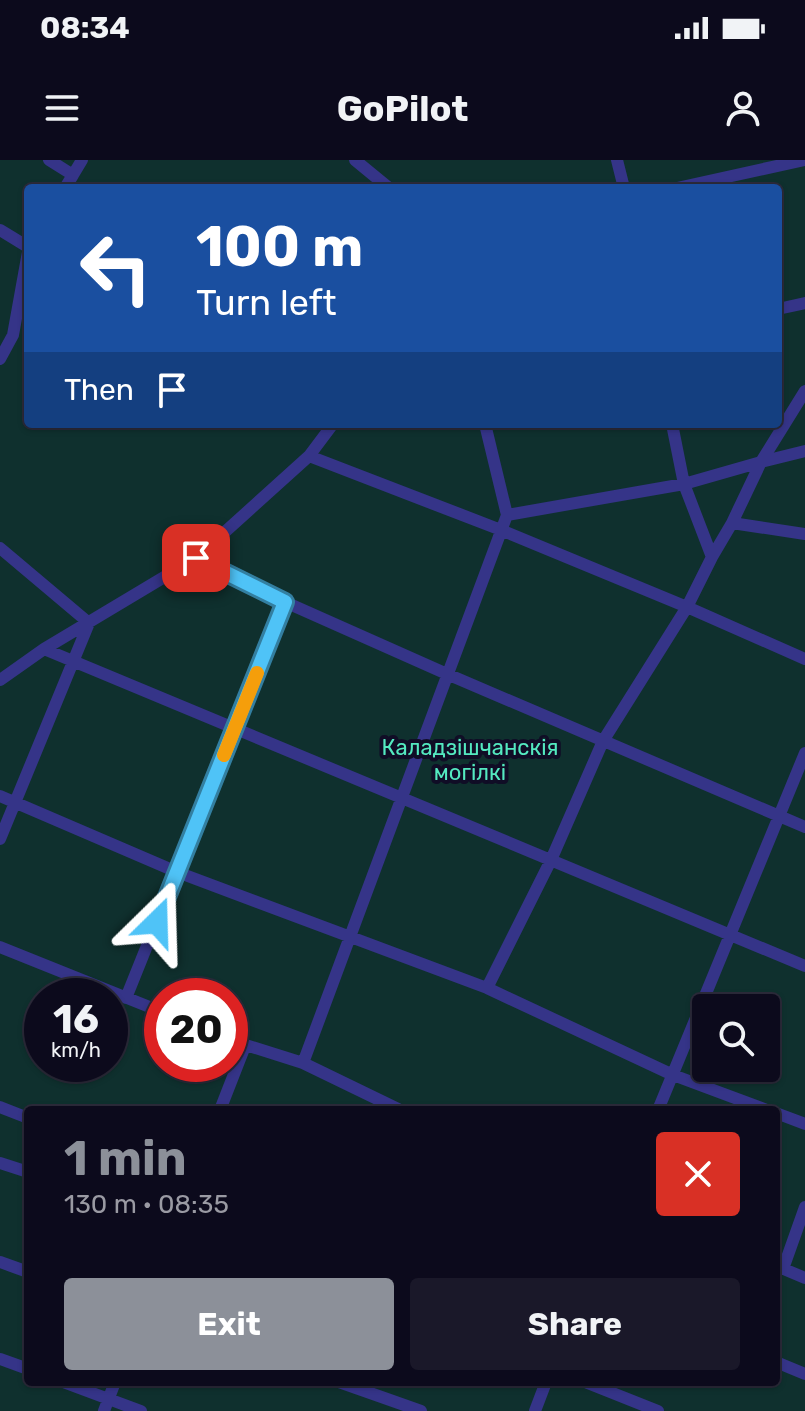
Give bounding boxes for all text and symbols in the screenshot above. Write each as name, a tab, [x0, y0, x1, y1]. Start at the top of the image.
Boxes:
text: 08:34	[40, 10, 130, 46]
icon: menu	[40, 86, 84, 130]
icon: person	[721, 86, 765, 130]
text: GoPilot	[337, 87, 468, 130]
text: 100 m	[196, 214, 363, 280]
icon: left	[64, 216, 168, 320]
text: Turn left	[196, 281, 337, 324]
icon: arrive	[150, 368, 194, 412]
text: Then	[64, 372, 134, 408]
pin	[162, 524, 230, 592]
icon: arrive	[174, 536, 218, 580]
park label: Каладзішчанскія могілкі	[381, 734, 559, 786]
position arrow	[115, 880, 199, 964]
speed limit sign: 20	[144, 978, 248, 1082]
map controls	[692, 994, 780, 1082]
button: search	[692, 994, 780, 1082]
text: 16	[53, 996, 99, 1043]
text: km/h	[51, 1038, 101, 1062]
text: 1 min	[64, 1130, 187, 1187]
button: close	[656, 1132, 740, 1216]
text: 130 m · 08:35	[64, 1189, 229, 1220]
button: Exit	[64, 1278, 394, 1370]
button: Share	[410, 1278, 740, 1370]

